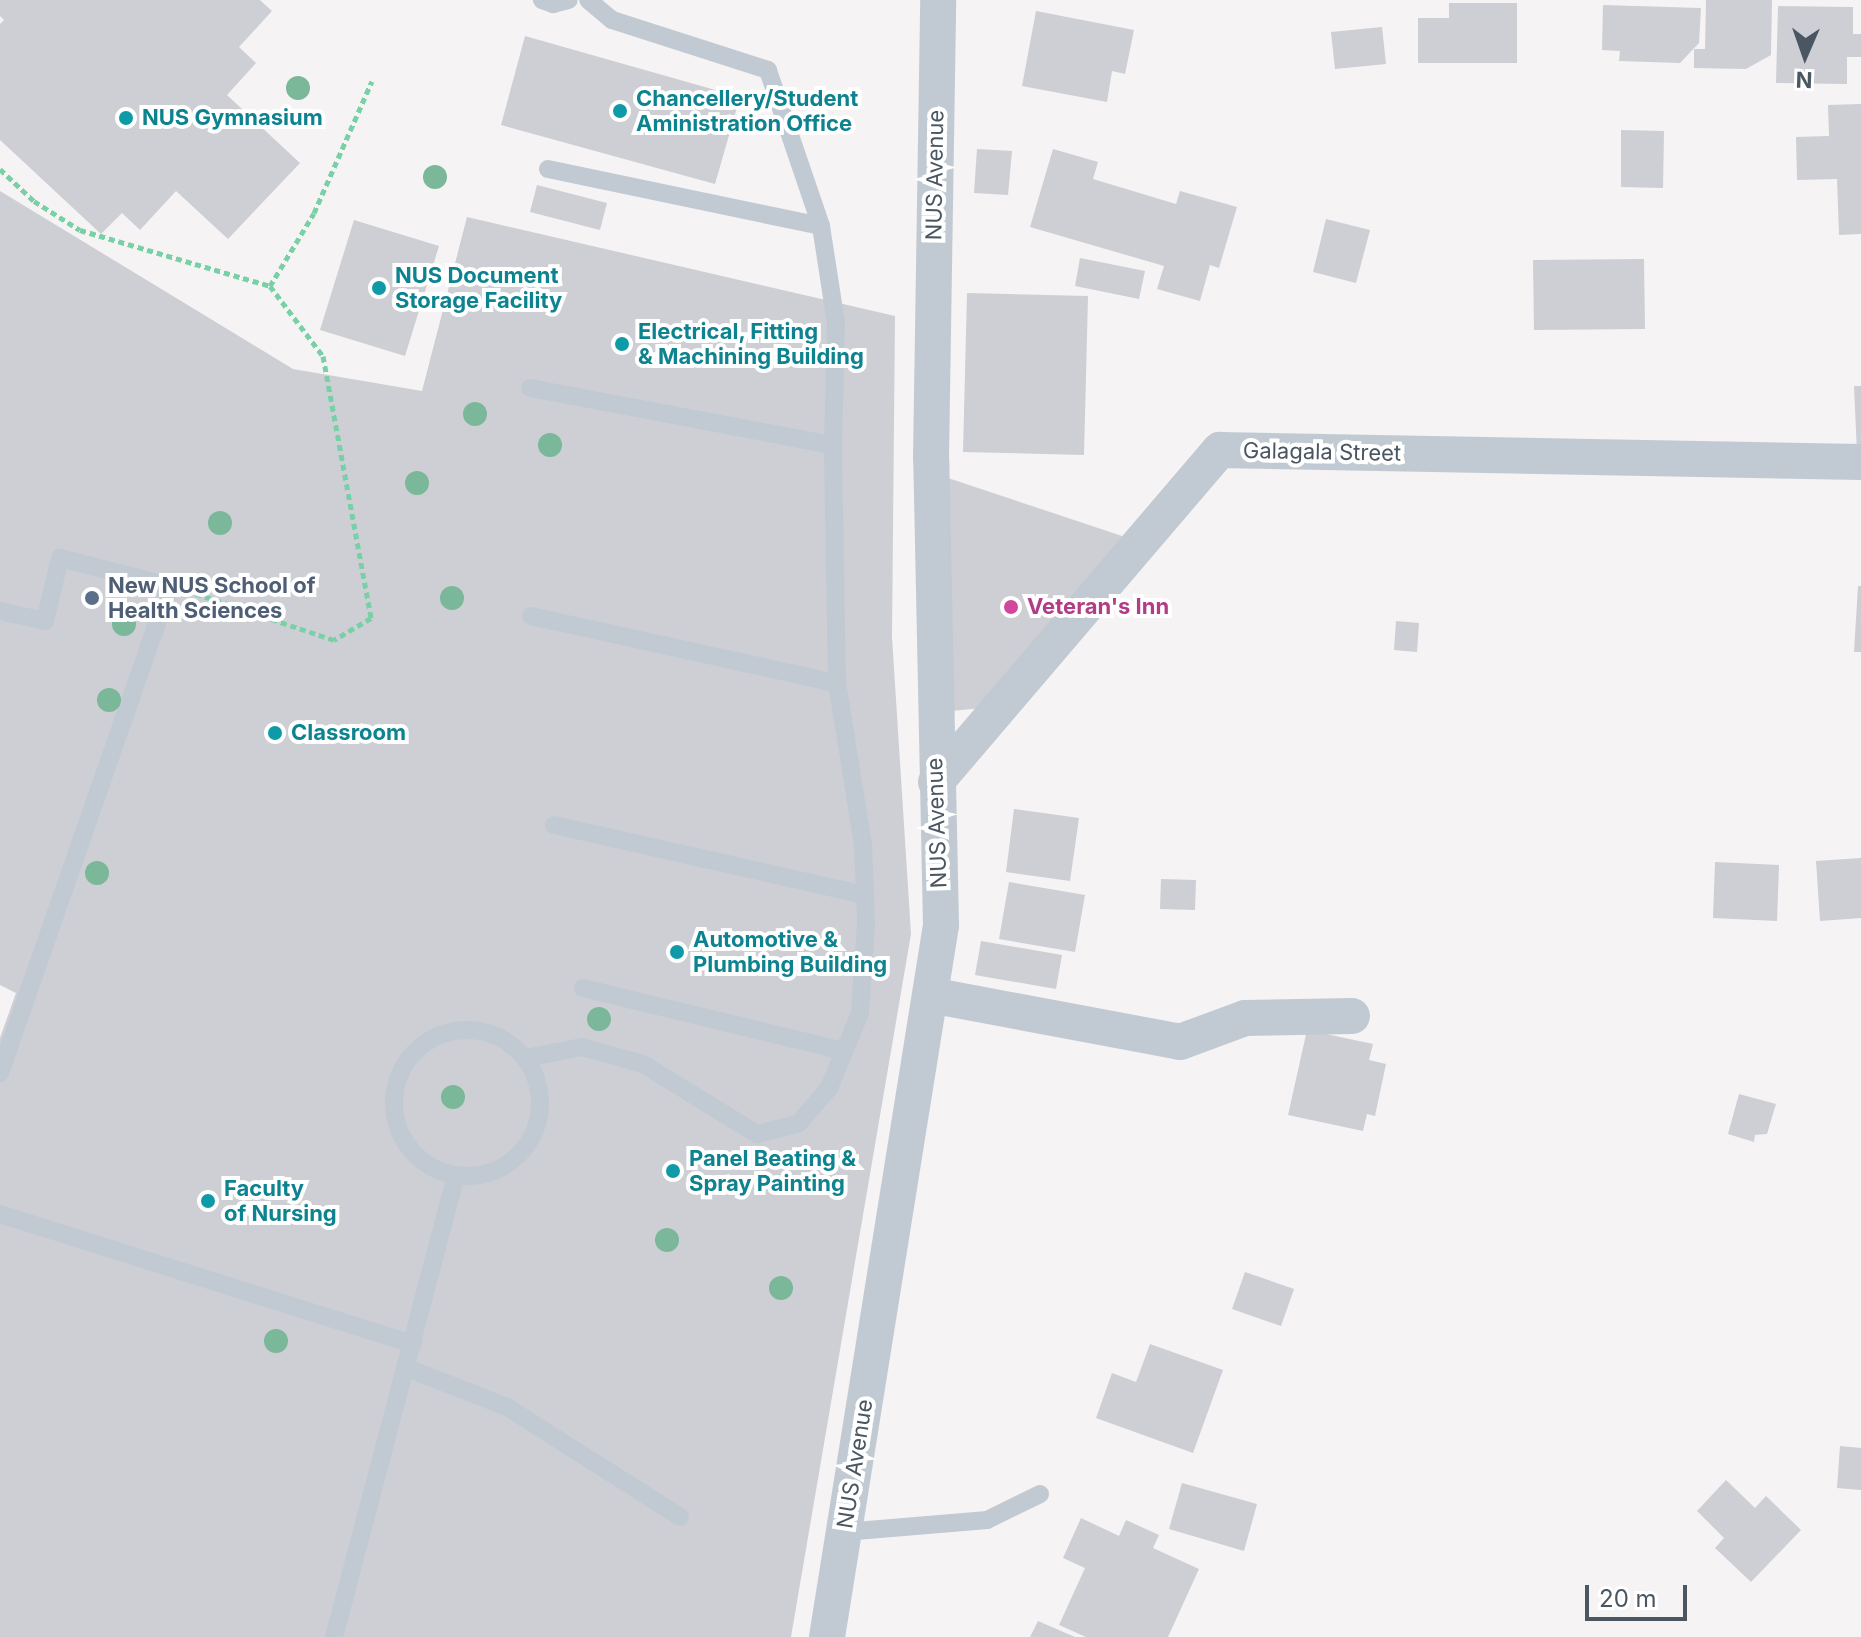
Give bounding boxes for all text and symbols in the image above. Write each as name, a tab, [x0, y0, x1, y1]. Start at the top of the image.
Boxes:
north arrow	[1765, 16, 1845, 96]
text: N	[1795, 67, 1813, 93]
place label: Chancellery/Student Aministration Office	[636, 85, 858, 136]
marker: Chancellery/Student Aministration Office	[611, 102, 629, 120]
place label: NUS Gymnasium	[142, 105, 323, 131]
marker: NUS Gymnasium	[117, 109, 135, 127]
street label: NUS Avenue	[921, 110, 949, 240]
place label: NUS Document Storage Facility	[395, 262, 562, 314]
marker: NUS Document Storage Facility	[370, 279, 388, 297]
place label: Electrical, Fitting & Machining Building	[638, 318, 864, 370]
marker: Electrical, Fitting & Machining Building	[613, 335, 631, 353]
street label: Galagala Street	[1243, 437, 1401, 467]
place label: New NUS School of Health Sciences	[108, 572, 315, 624]
marker: New NUS School of Health Sciences	[83, 589, 101, 607]
place label: Veteran's Inn	[1027, 594, 1169, 620]
marker: Veteran's Inn	[1002, 598, 1020, 616]
place label: Classroom	[291, 720, 406, 746]
marker: Classroom	[266, 724, 284, 742]
street label: NUS Avenue	[922, 757, 952, 889]
place label: Automotive & Plumbing Building	[693, 926, 887, 978]
marker: Automotive & Plumbing Building	[668, 943, 686, 961]
place label: Panel Beating & Spray Painting	[689, 1145, 856, 1196]
marker: Panel Beating & Spray Painting	[664, 1162, 682, 1180]
place label: Faculty of Nursing	[224, 1175, 337, 1226]
marker: Faculty of Nursing	[199, 1192, 217, 1210]
street label: NUS Avenue	[832, 1397, 878, 1531]
scale bar	[1589, 1569, 1691, 1619]
text: 20 m	[1599, 1584, 1657, 1613]

